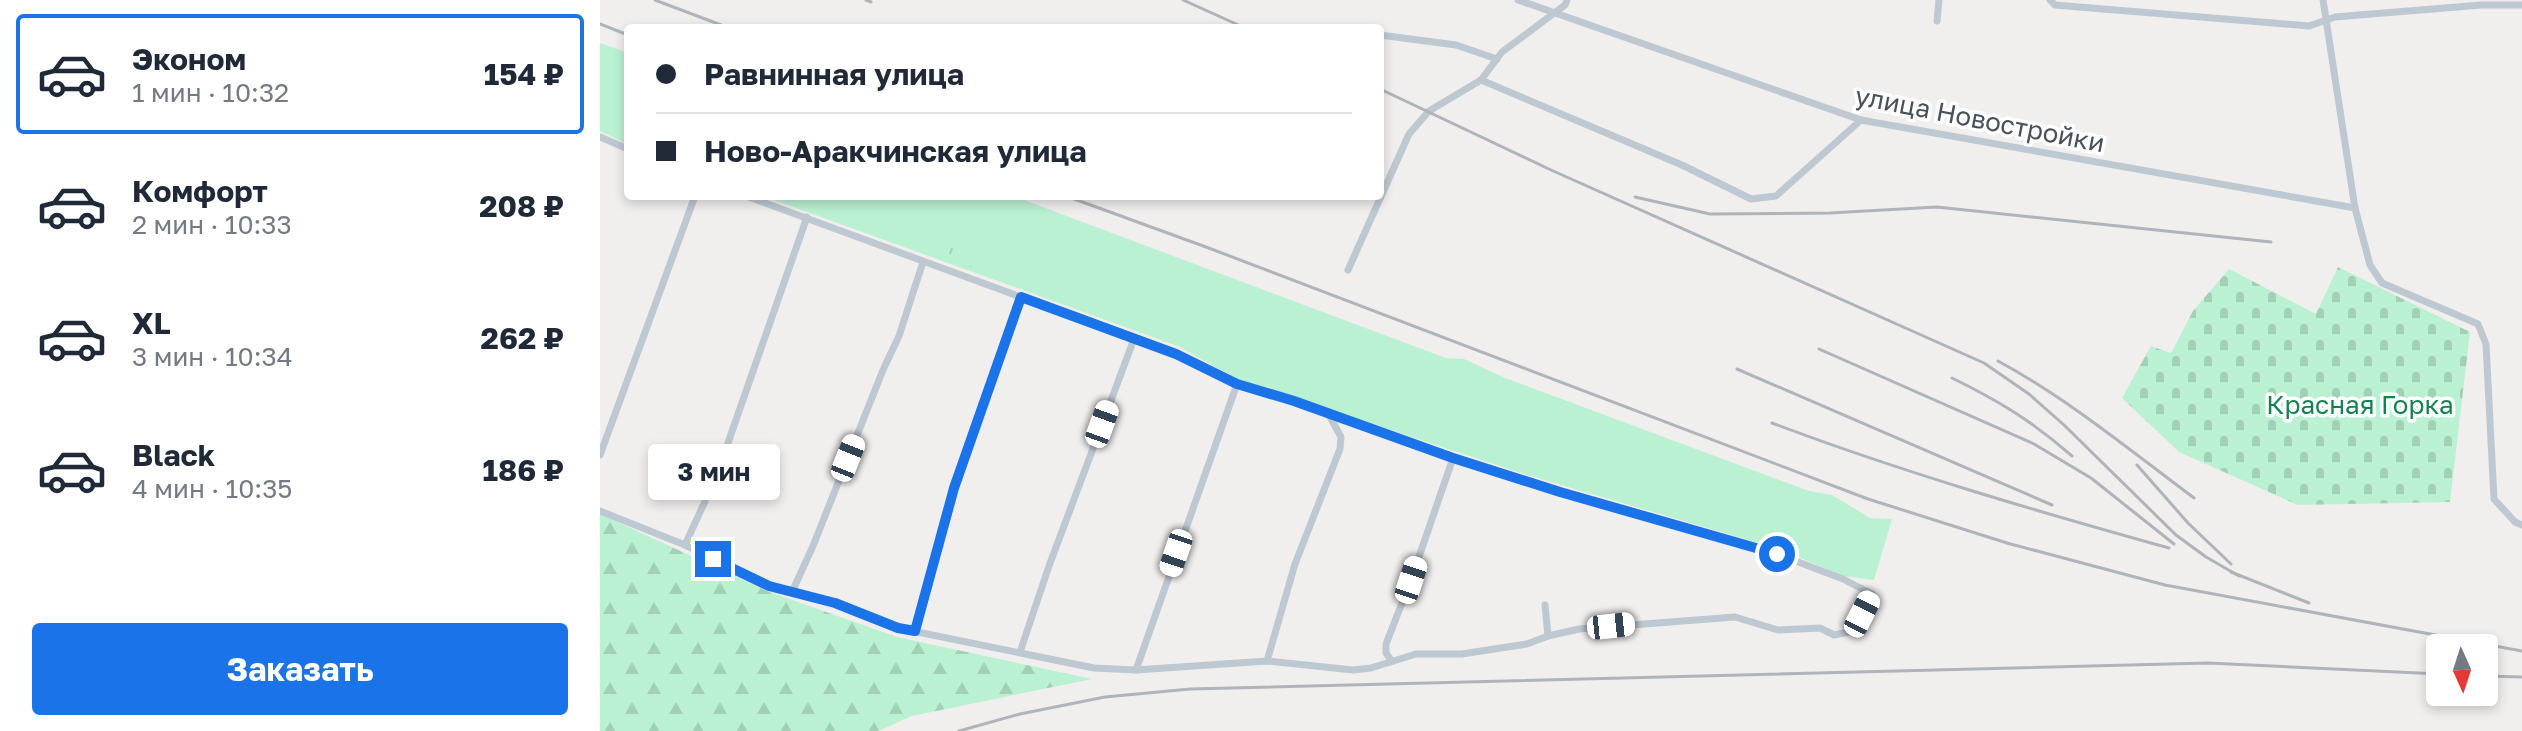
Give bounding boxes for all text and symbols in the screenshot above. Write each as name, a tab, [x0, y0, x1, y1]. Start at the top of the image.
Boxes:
icon: car	[36, 38, 108, 110]
text: Эконом	[132, 41, 246, 77]
text: 154 ₽	[484, 56, 564, 92]
text: Равнинная улица	[704, 56, 964, 92]
text: 1 мин · 10:32	[132, 77, 289, 108]
street label: улица Новостройки	[1853, 80, 2107, 158]
text: Ново-Аракчинская улица	[704, 133, 1087, 169]
icon: car	[36, 170, 108, 242]
text: Комфорт	[132, 173, 268, 209]
text: 208 ₽	[479, 188, 564, 224]
text: 2 мин · 10:33	[132, 209, 292, 240]
icon: car	[36, 302, 108, 374]
text: XL	[132, 305, 171, 341]
text: 262 ₽	[481, 320, 564, 356]
text: 3 мин · 10:34	[132, 341, 293, 372]
park label: Красная Горка	[2266, 389, 2454, 420]
car	[1083, 397, 1121, 451]
car	[828, 431, 868, 485]
icon: car	[36, 434, 108, 506]
text: Black	[132, 437, 215, 473]
callout: 3 мин	[647, 443, 779, 499]
text: 186 ₽	[483, 452, 564, 488]
text: 3 мин	[678, 456, 750, 487]
text: 4 мин · 10:35	[132, 473, 292, 504]
car	[1157, 526, 1195, 580]
route start	[1759, 536, 1795, 572]
route end	[695, 541, 731, 577]
car	[1392, 553, 1430, 607]
car	[1840, 587, 1884, 641]
car	[1586, 612, 1636, 640]
button: Заказать	[32, 623, 568, 715]
north arrow	[2426, 634, 2498, 706]
map controls	[2426, 634, 2498, 706]

